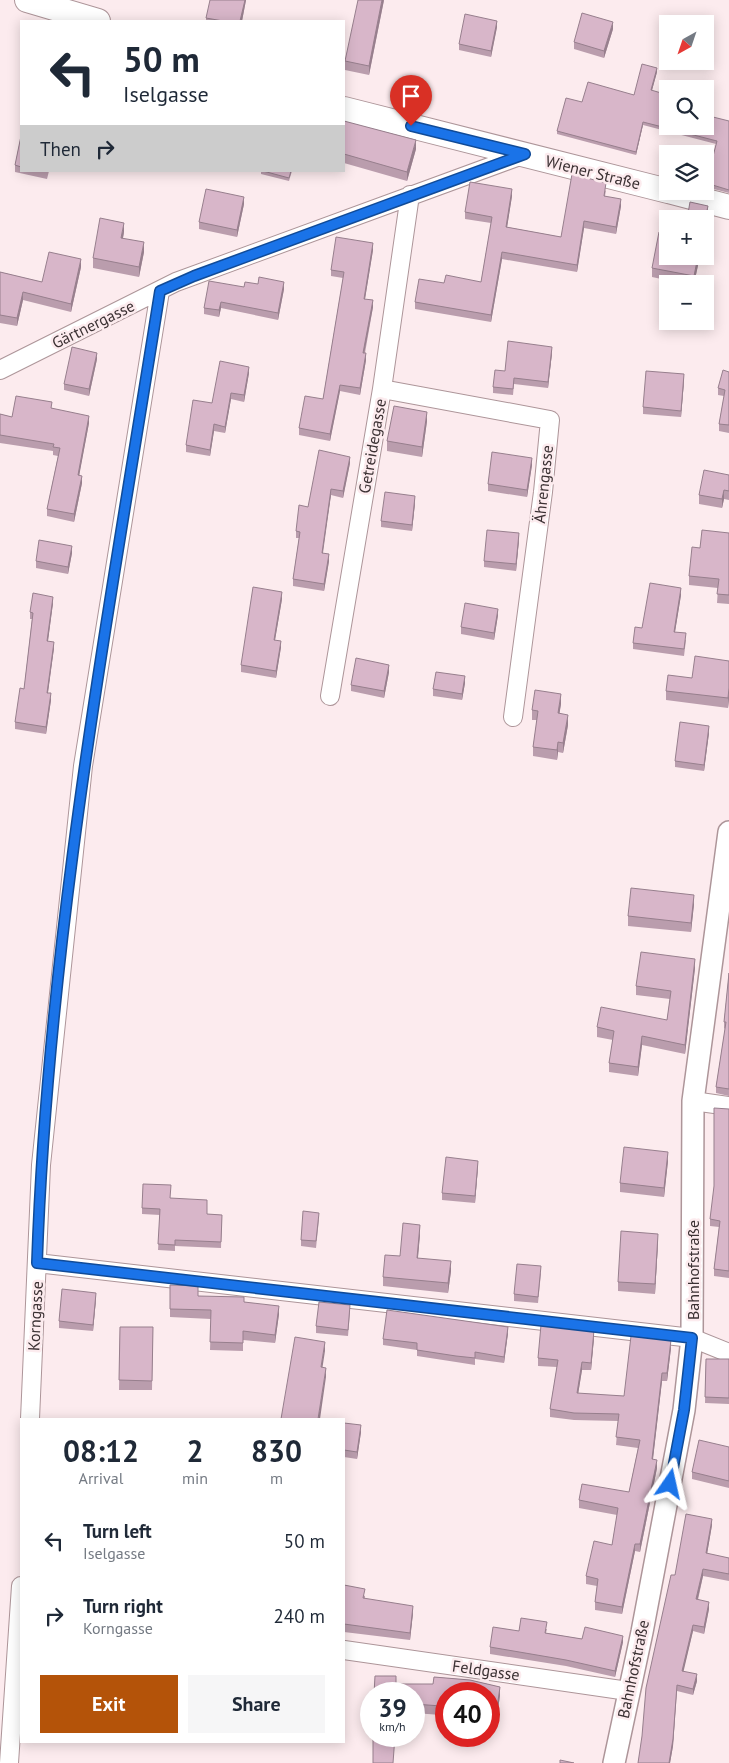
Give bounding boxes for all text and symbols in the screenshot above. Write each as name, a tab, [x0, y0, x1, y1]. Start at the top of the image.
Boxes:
north arrow	[659, 15, 714, 70]
map controls	[659, 15, 714, 330]
text: 50 m	[123, 36, 200, 82]
icon: left	[40, 40, 105, 105]
pin	[390, 75, 432, 126]
text: Iselgasse	[123, 80, 209, 108]
button: search	[659, 80, 714, 135]
icon: arrive	[397, 82, 425, 110]
icon: right	[91, 135, 119, 163]
text: Then	[40, 137, 81, 161]
button: layers	[659, 145, 714, 200]
street label: Wiener Straße	[543, 151, 643, 193]
button: +	[659, 210, 714, 265]
button: −	[659, 275, 714, 330]
street label: Gärtnergasse	[48, 295, 138, 353]
street label: Getreidegasse	[354, 397, 390, 495]
street label: Ährengasse	[529, 444, 557, 524]
street label: Bahnhofstraße	[683, 1220, 703, 1320]
street label: Korngasse	[23, 1281, 47, 1351]
text: 08:12	[63, 1431, 139, 1470]
text: 2	[187, 1431, 204, 1470]
text: 830	[251, 1431, 302, 1470]
position arrow	[643, 1457, 695, 1509]
text: Arrival	[79, 1468, 123, 1488]
text: min	[182, 1468, 208, 1488]
text: m	[270, 1468, 283, 1488]
text: Turn left	[83, 1519, 152, 1543]
icon: left	[40, 1527, 68, 1555]
text: 50 m	[284, 1529, 325, 1553]
text: Iselgasse	[83, 1543, 145, 1563]
text: Turn right	[83, 1594, 163, 1618]
icon: right	[40, 1602, 68, 1630]
text: 240 m	[273, 1604, 325, 1628]
text: Korngasse	[83, 1618, 153, 1638]
street label: Bahnhofstraße	[613, 1618, 653, 1720]
street label: Feldgasse	[451, 1655, 521, 1685]
button: Exit	[40, 1675, 178, 1733]
button: Share	[188, 1675, 325, 1733]
speed limit sign: 40	[435, 1682, 500, 1747]
text: 39	[378, 1692, 407, 1724]
text: km/h	[379, 1719, 406, 1734]

